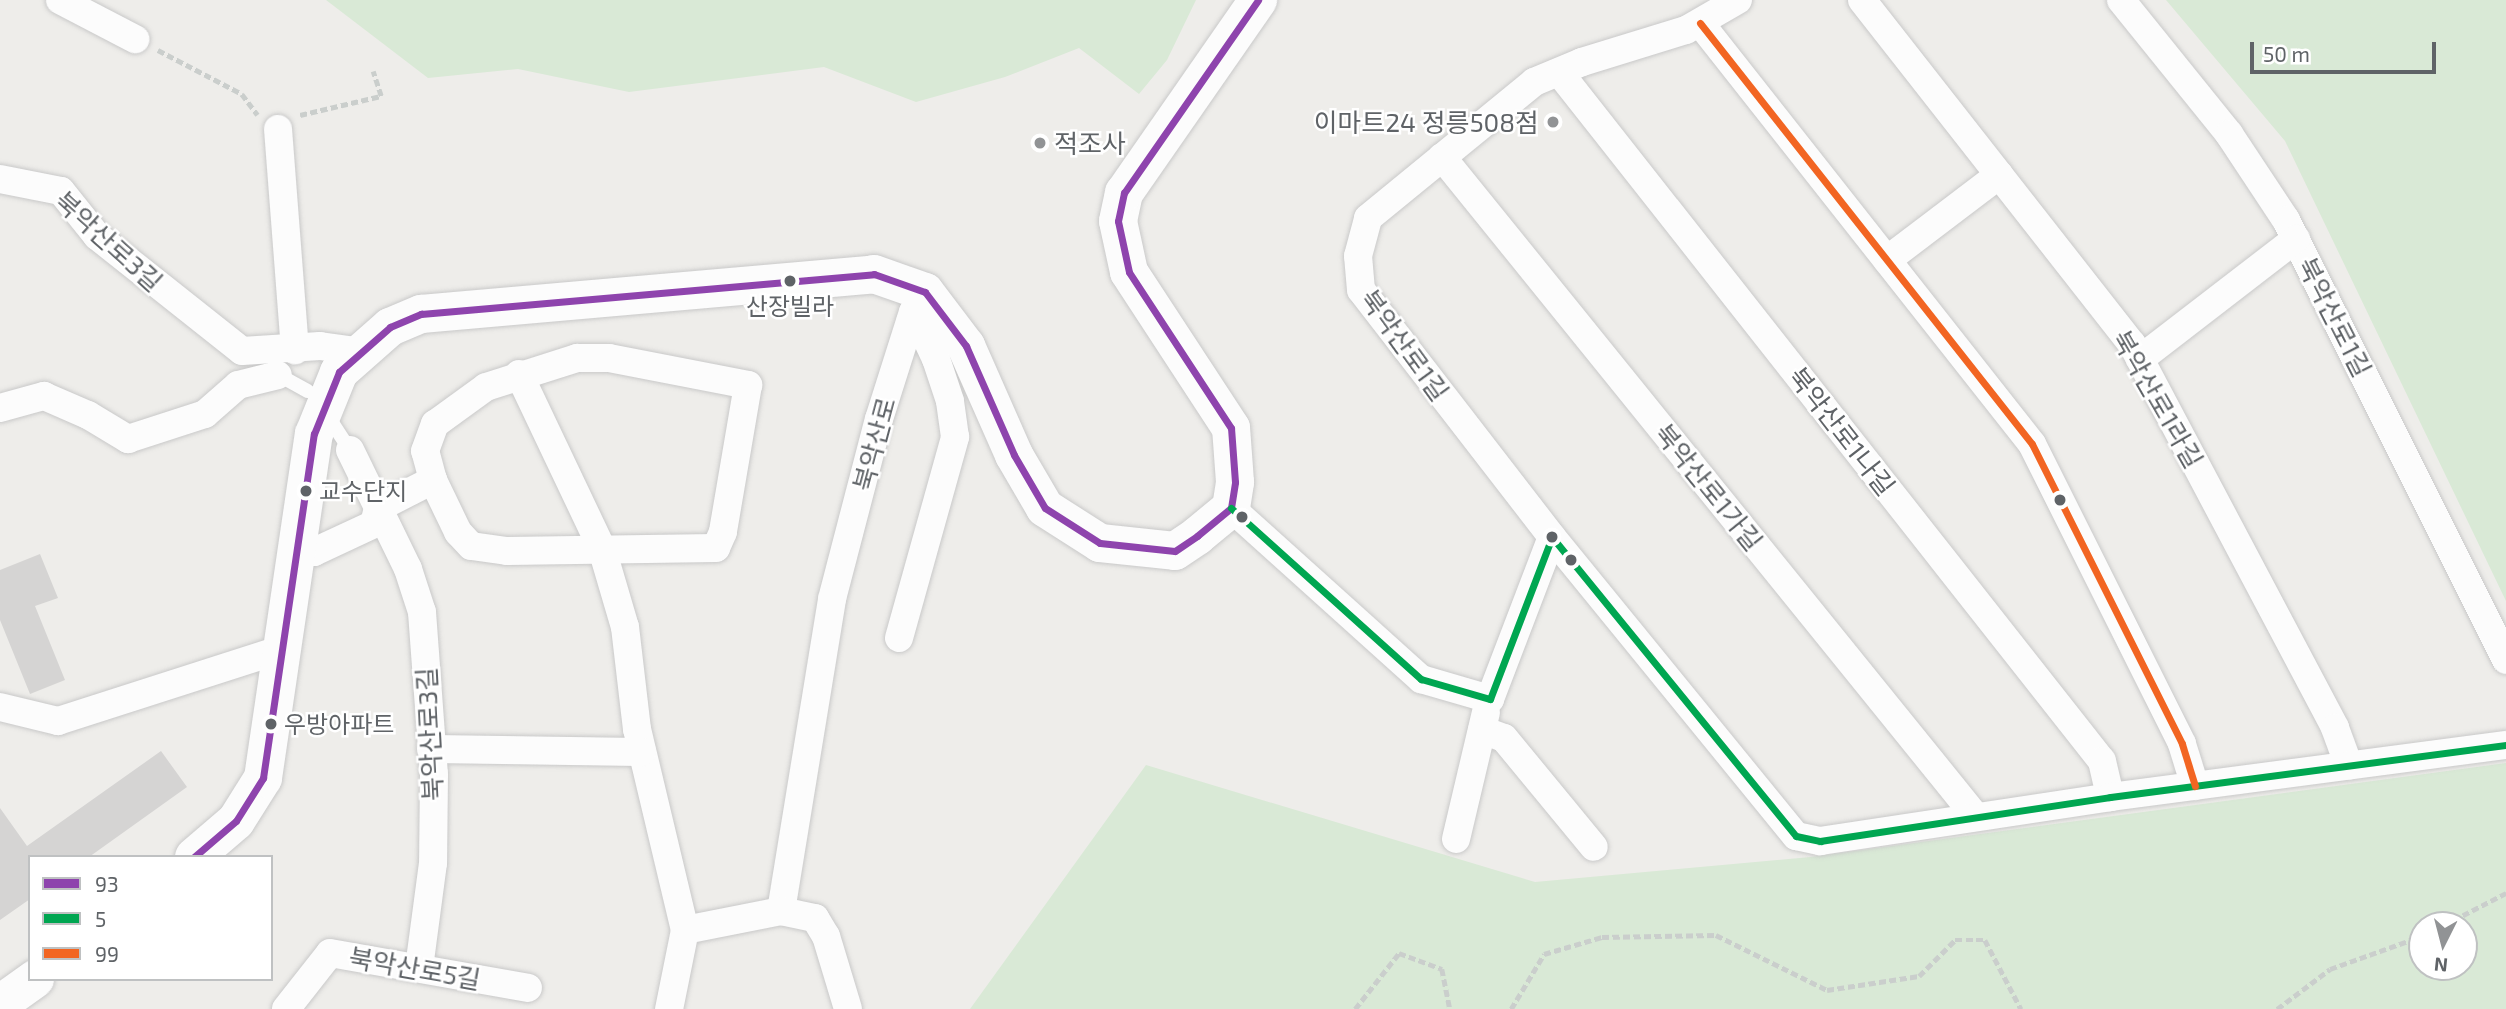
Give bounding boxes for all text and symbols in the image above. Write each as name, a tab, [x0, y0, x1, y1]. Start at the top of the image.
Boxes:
scale bar	[2254, 28, 2440, 72]
text: 50 m	[2263, 41, 2310, 66]
place label: 이마트24 정릉508점	[1314, 106, 1539, 138]
marker: 이마트24 정릉508점	[1545, 114, 1561, 130]
place label: 적조사	[1054, 127, 1126, 159]
marker: 적조사	[1032, 135, 1048, 151]
street label: 북악산로3길	[49, 185, 169, 297]
street label: 북악산로1길	[2292, 252, 2378, 382]
marker: 산장빌라	[783, 274, 797, 288]
street label: 북악산로1길	[1354, 283, 1456, 407]
place label: 산장빌라	[746, 292, 834, 320]
street label: 북악산로1라길	[2106, 325, 2210, 473]
street label: 북악산로1나길	[1782, 361, 1902, 501]
street label: 북악산로	[847, 394, 901, 494]
street label: 북악산로1가길	[1648, 417, 1770, 557]
place label: 교수단지	[319, 477, 407, 505]
marker: 교수단지	[299, 484, 313, 498]
unlabelled marker	[2053, 493, 2067, 507]
unlabelled marker	[1235, 510, 1249, 524]
unlabelled marker	[1545, 530, 1559, 544]
unlabelled marker	[1564, 553, 1578, 567]
street label: 북악산로3길	[410, 666, 448, 802]
place label: 우방아파트	[284, 710, 394, 738]
marker: 우방아파트	[264, 717, 278, 731]
legend	[28, 855, 273, 981]
text: 93	[95, 871, 119, 896]
text: 5	[95, 906, 106, 931]
north arrow	[2408, 911, 2478, 981]
text: 99	[95, 941, 119, 966]
street label: 북악산로5길	[347, 941, 483, 995]
text: N	[2433, 953, 2449, 978]

